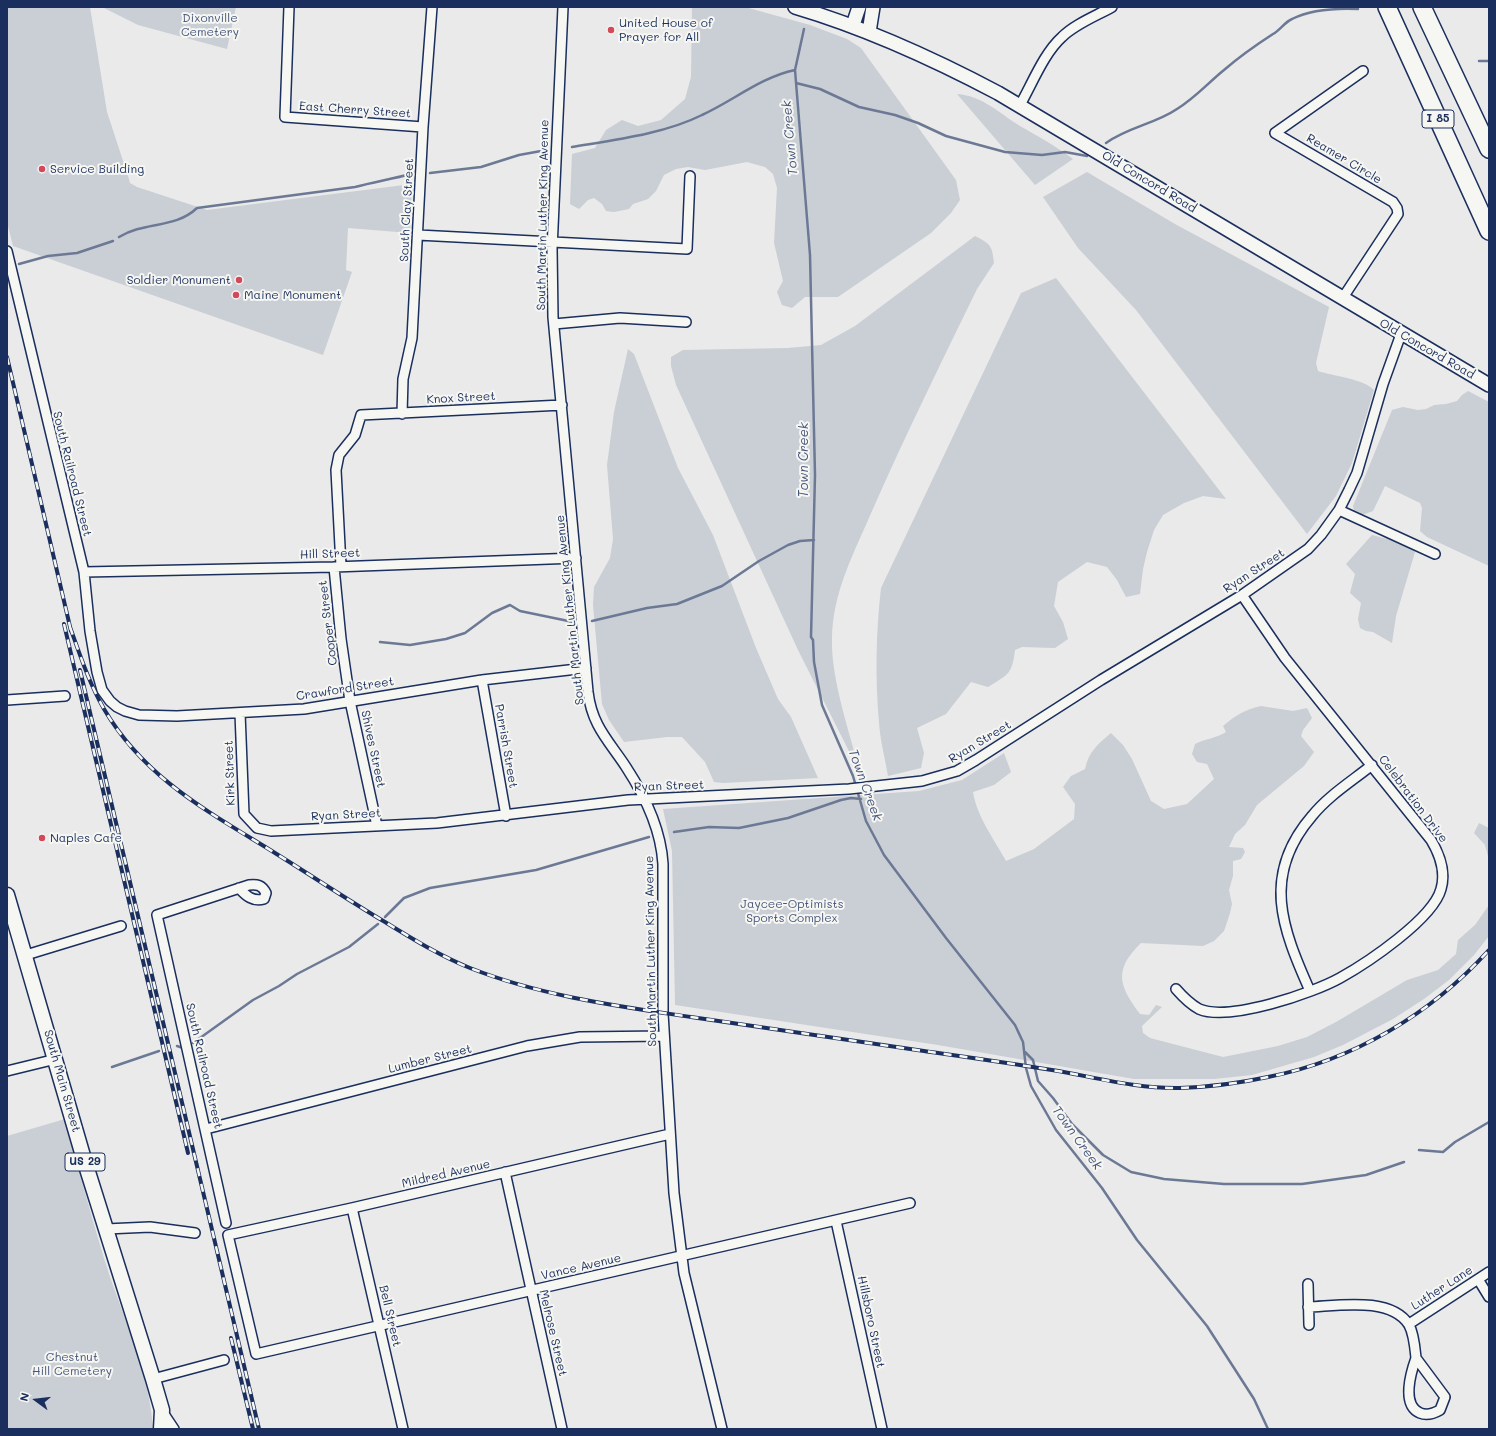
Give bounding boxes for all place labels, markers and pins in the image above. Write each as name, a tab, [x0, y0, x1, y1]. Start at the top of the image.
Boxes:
place label: United House of Prayer for All	[619, 16, 713, 44]
marker: United House of Prayer for All	[606, 25, 616, 35]
place label: Service Building	[50, 162, 144, 176]
marker: Service Building	[37, 164, 47, 174]
place label: Soldier Monument	[127, 273, 231, 287]
marker: Soldier Monument	[234, 275, 244, 285]
place label: Maine Monument	[244, 288, 341, 302]
marker: Maine Monument	[231, 290, 241, 300]
place label: Naples Cafe	[50, 831, 122, 845]
marker: Naples Cafe	[37, 833, 47, 843]

